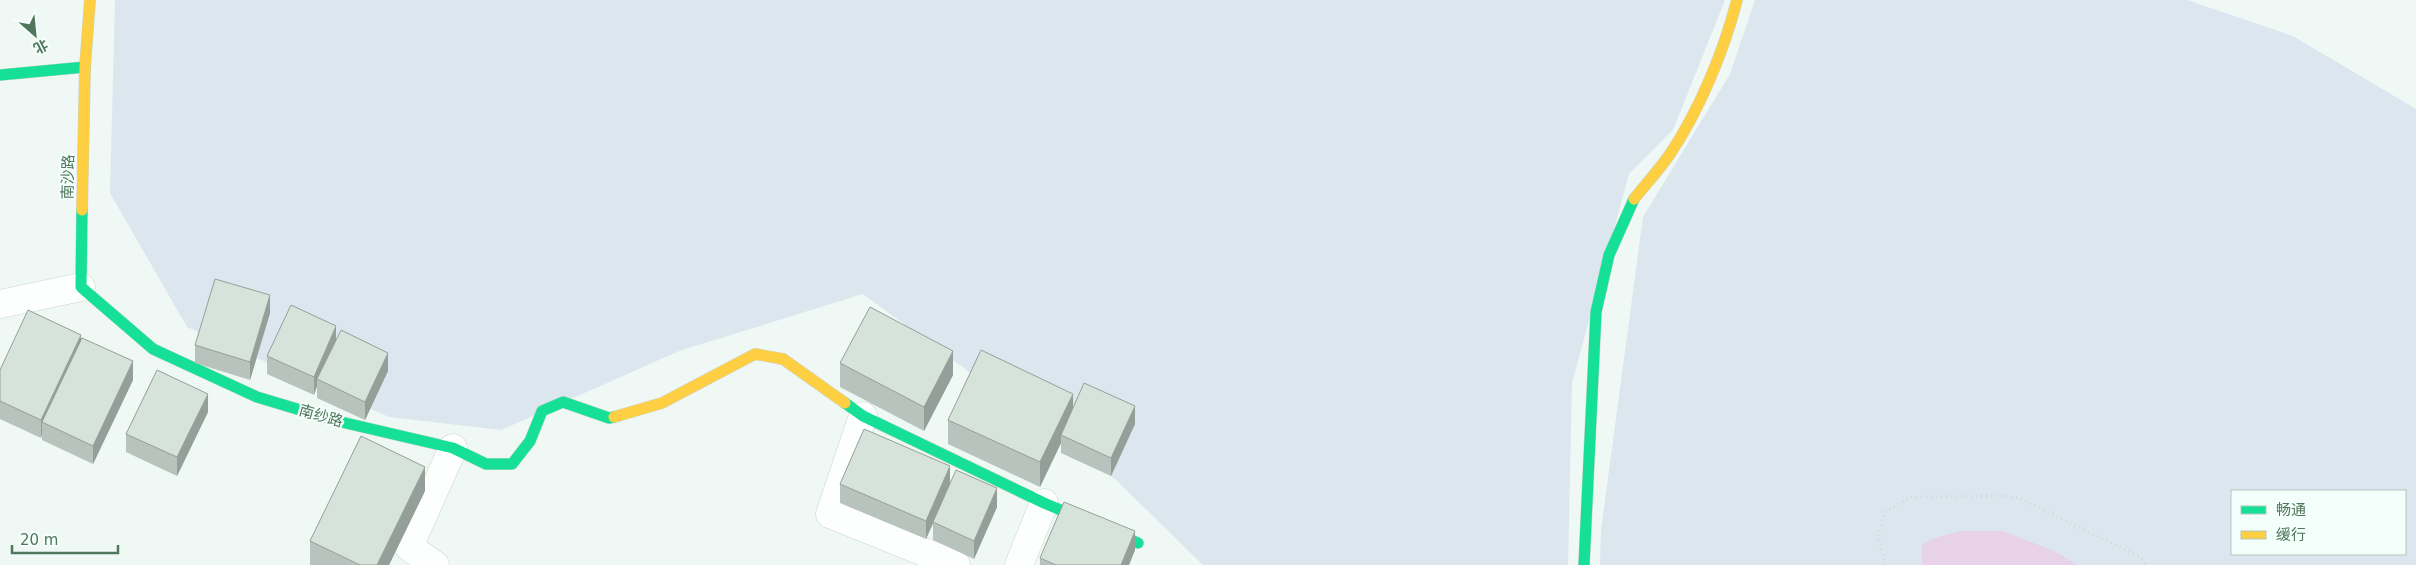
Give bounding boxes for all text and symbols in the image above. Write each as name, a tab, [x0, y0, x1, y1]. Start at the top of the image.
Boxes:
north arrow	[10, 10, 60, 60]
text: 北	[31, 36, 51, 57]
street label: 南沙路	[59, 154, 77, 200]
street label: 南纱路	[297, 401, 345, 431]
legend	[2231, 490, 2406, 555]
text: 畅通	[2276, 501, 2306, 519]
scale bar	[12, 522, 119, 554]
text: 缓行	[2276, 526, 2306, 544]
text: 20 m	[20, 531, 58, 549]

